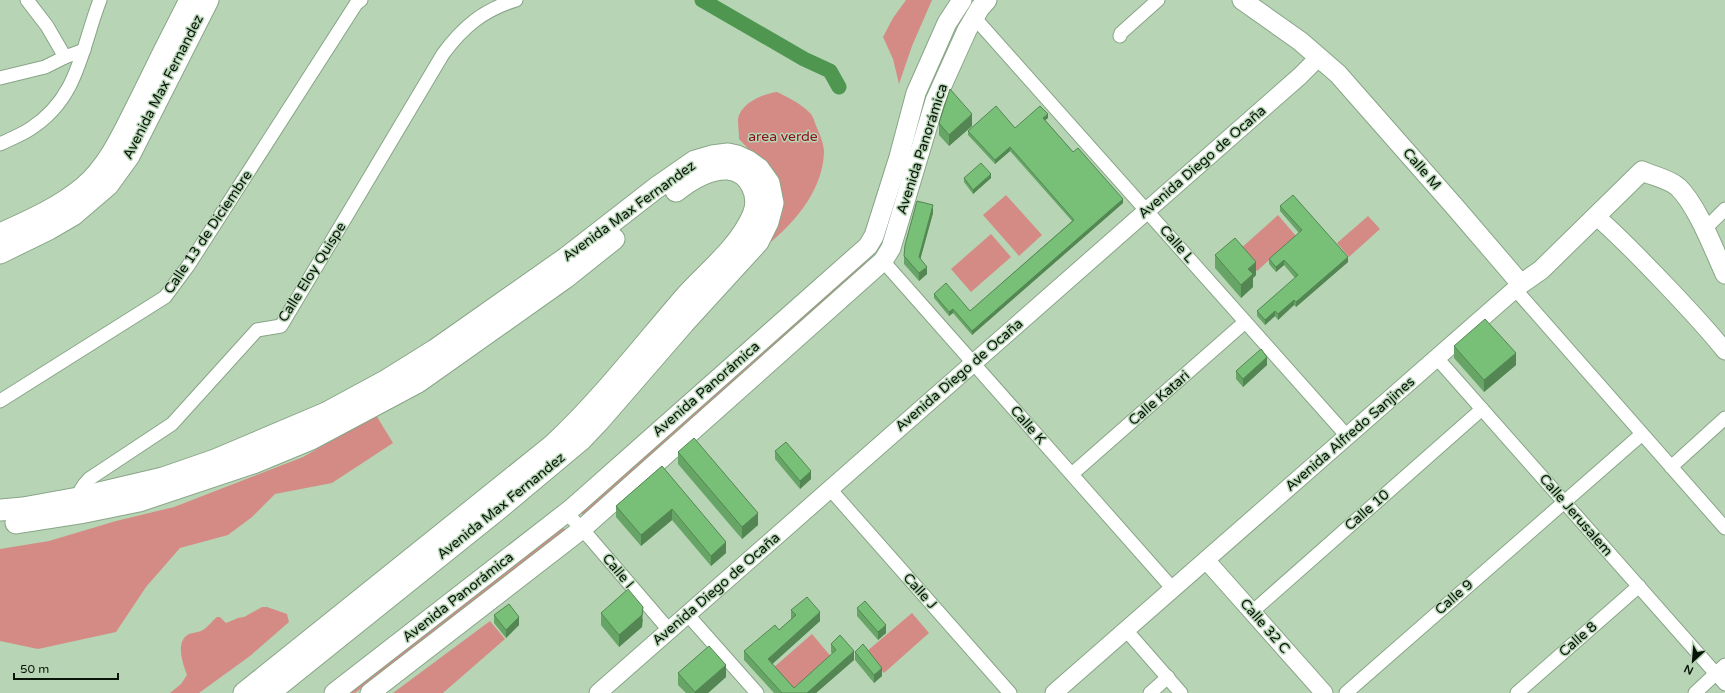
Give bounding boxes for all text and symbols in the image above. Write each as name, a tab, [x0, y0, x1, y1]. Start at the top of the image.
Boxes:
street label: Avenida Max Fernandez	[119, 12, 207, 162]
street label: Avenida Panorámica	[893, 82, 951, 216]
street label: Avenida Diego de Ocaña	[1135, 102, 1269, 222]
park label: area verde	[748, 128, 818, 145]
street label: Calle M	[1399, 145, 1445, 193]
street label: Avenida Max Fernandez	[559, 157, 699, 265]
street label: Calle 13 de Diciembre	[160, 167, 256, 297]
street label: Calle Eloy Quispe	[274, 219, 350, 325]
street label: Calle L	[1156, 222, 1198, 266]
street label: Avenida Diego de Ocaña	[892, 315, 1026, 435]
street label: Avenida Panorámica	[649, 338, 763, 440]
street label: Calle Katari	[1125, 367, 1193, 429]
street label: Avenida Alfredo Sanjines	[1282, 373, 1418, 495]
street label: Calle K	[1007, 402, 1049, 448]
street label: Avenida Max Fernandez	[433, 449, 569, 563]
street label: Calle Jerusalem	[1536, 470, 1616, 560]
street label: Calle 10	[1341, 486, 1393, 534]
street label: Avenida Diego de Ocaña	[649, 529, 783, 649]
street label: Avenida Panorámica	[399, 548, 517, 646]
street label: Calle I	[599, 550, 637, 592]
street label: Calle J	[899, 569, 941, 613]
street label: Calle 9	[1431, 576, 1477, 618]
street label: Calle 32 C	[1237, 595, 1294, 657]
street label: Calle 8	[1555, 618, 1601, 660]
north arrow	[1673, 641, 1713, 681]
scale bar	[14, 655, 118, 681]
text: 50 m	[20, 662, 49, 676]
text: N	[1682, 662, 1696, 677]

